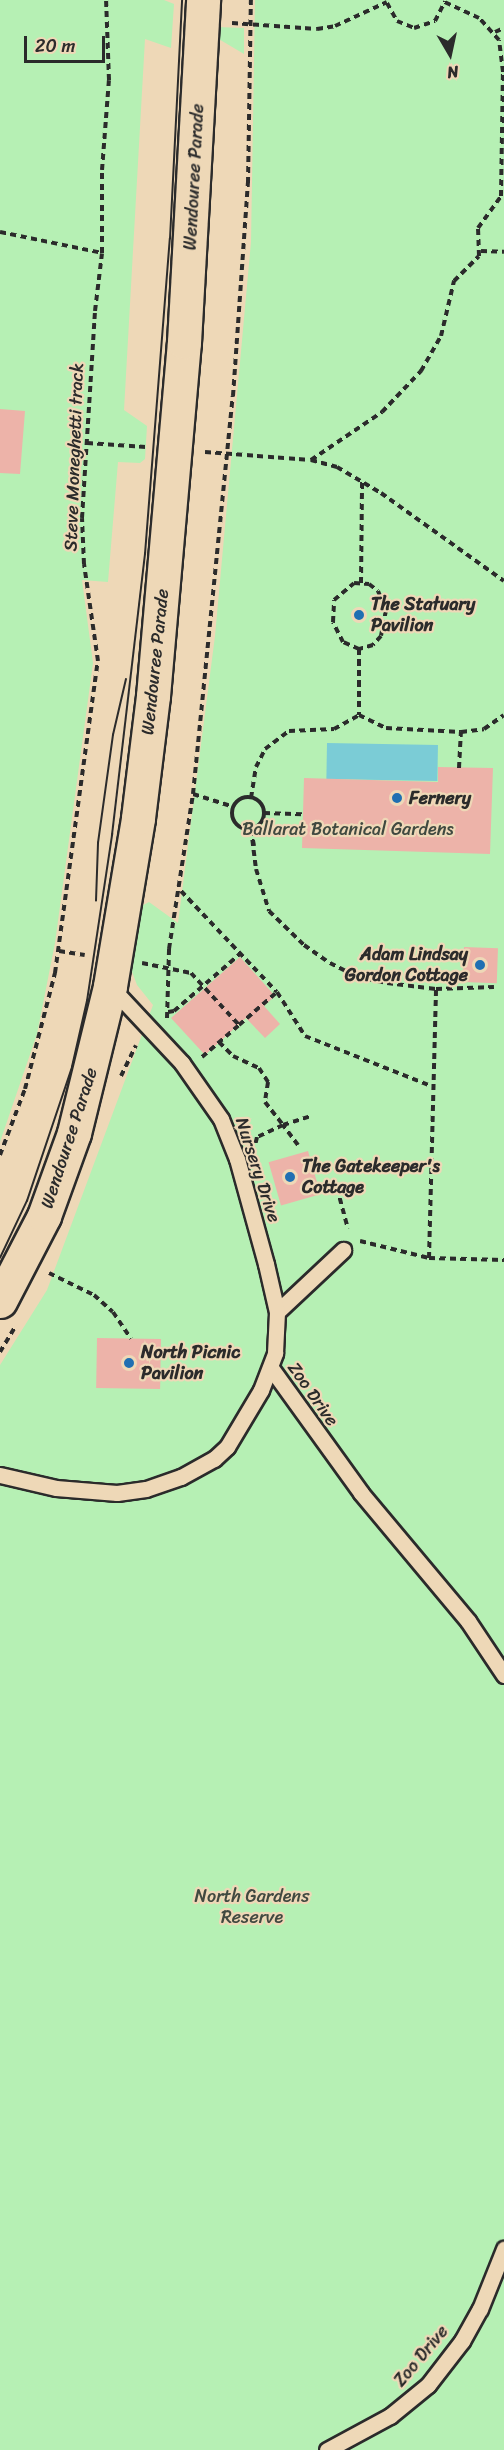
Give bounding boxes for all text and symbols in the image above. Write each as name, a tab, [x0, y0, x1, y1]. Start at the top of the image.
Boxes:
scale bar	[27, 24, 108, 62]
north arrow	[420, 24, 480, 84]
text: 20 m	[35, 30, 75, 62]
text: N	[445, 57, 461, 87]
street label: Wendouree Parade	[179, 103, 209, 251]
street label: Steve Moneghetti track	[60, 363, 88, 551]
street label: Wendouree Parade	[137, 588, 173, 736]
place label: The Statuary Pavilion	[371, 594, 476, 636]
marker: The Statuary Pavilion	[352, 608, 366, 622]
place label: Fernery	[409, 787, 471, 809]
marker: Fernery	[390, 791, 404, 805]
park label: Ballarat Botanical Gardens	[242, 818, 454, 840]
place label: Adam Lindsay Gordon Cottage	[345, 944, 468, 986]
marker: Adam Lindsay Gordon Cottage	[473, 958, 487, 972]
street label: Wendouree Parade	[36, 1065, 102, 1211]
street label: Nursery Drive	[231, 1115, 285, 1225]
place label: The Gatekeeper's Cottage	[302, 1156, 441, 1198]
marker: The Gatekeeper's Cottage	[283, 1170, 297, 1184]
place label: North Picnic Pavilion	[141, 1342, 241, 1384]
marker: North Picnic Pavilion	[122, 1356, 136, 1370]
street label: Zoo Drive	[283, 1358, 343, 1430]
park label: North Gardens Reserve	[194, 1886, 310, 1928]
street label: Zoo Drive	[389, 2321, 453, 2391]

